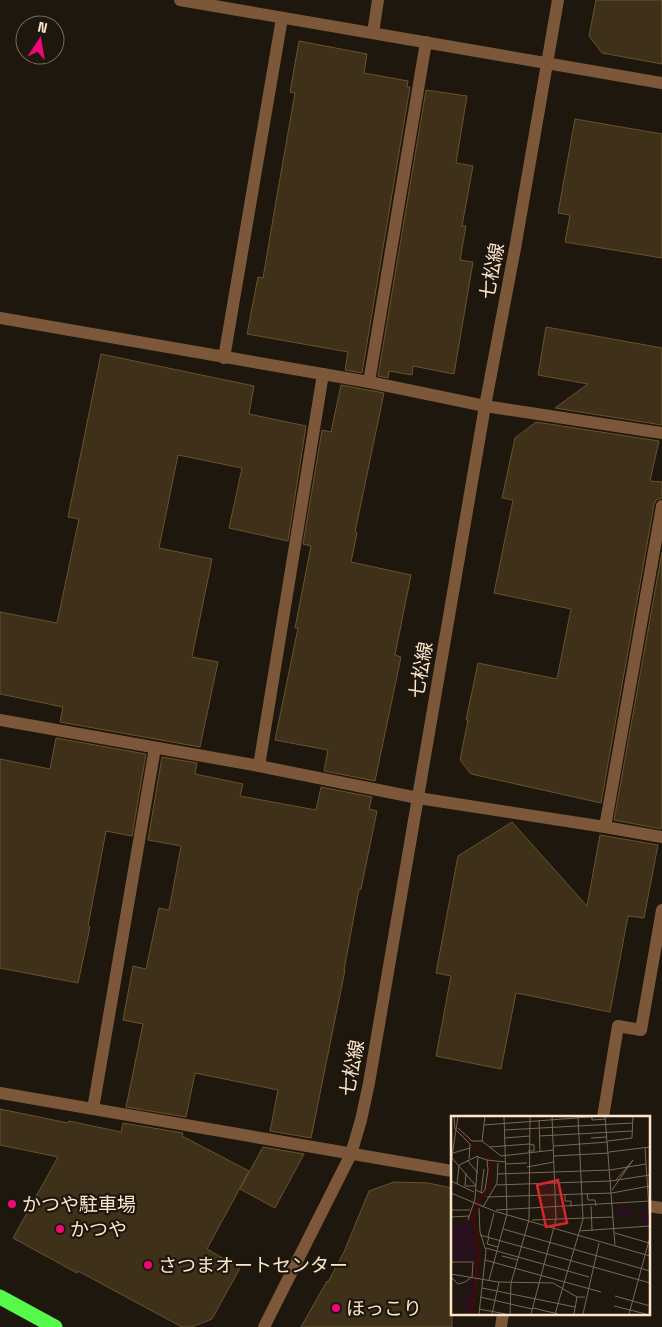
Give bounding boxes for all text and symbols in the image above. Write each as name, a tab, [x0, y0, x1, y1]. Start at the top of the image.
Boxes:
north arrow	[15, 15, 65, 65]
text: N	[36, 18, 49, 37]
street label: 七松線	[474, 241, 510, 301]
street label: 七松線	[404, 640, 438, 700]
street label: 七松線	[334, 1038, 370, 1098]
inset map	[451, 1116, 650, 1314]
place label: かつや駐車場	[22, 1192, 136, 1217]
marker: かつや駐車場	[6, 1198, 18, 1210]
place label: かつや	[70, 1217, 127, 1242]
marker: かつや	[54, 1223, 66, 1235]
place label: さつまオートセンター	[158, 1253, 348, 1278]
marker: さつまオートセンター	[142, 1259, 154, 1271]
place label: ほっこり	[346, 1296, 422, 1321]
marker: ほっこり	[330, 1302, 342, 1314]

